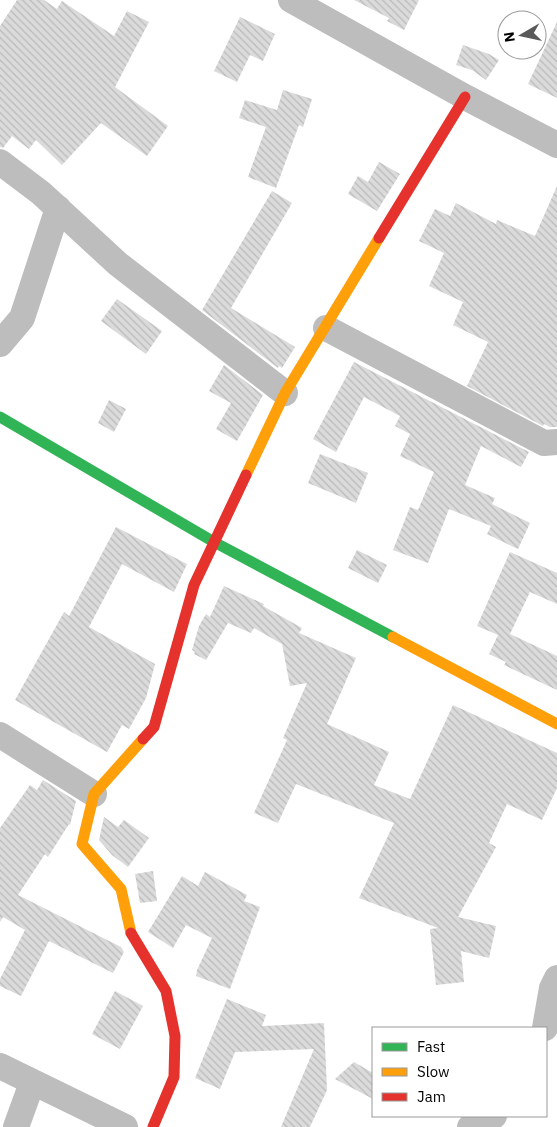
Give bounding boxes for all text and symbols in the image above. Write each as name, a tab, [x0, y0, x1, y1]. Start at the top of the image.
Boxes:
north arrow	[497, 10, 547, 60]
text: N	[499, 31, 519, 43]
legend	[372, 1027, 547, 1117]
text: Fast	[417, 1037, 445, 1056]
text: Slow	[417, 1062, 450, 1081]
text: Jam	[417, 1087, 446, 1106]

